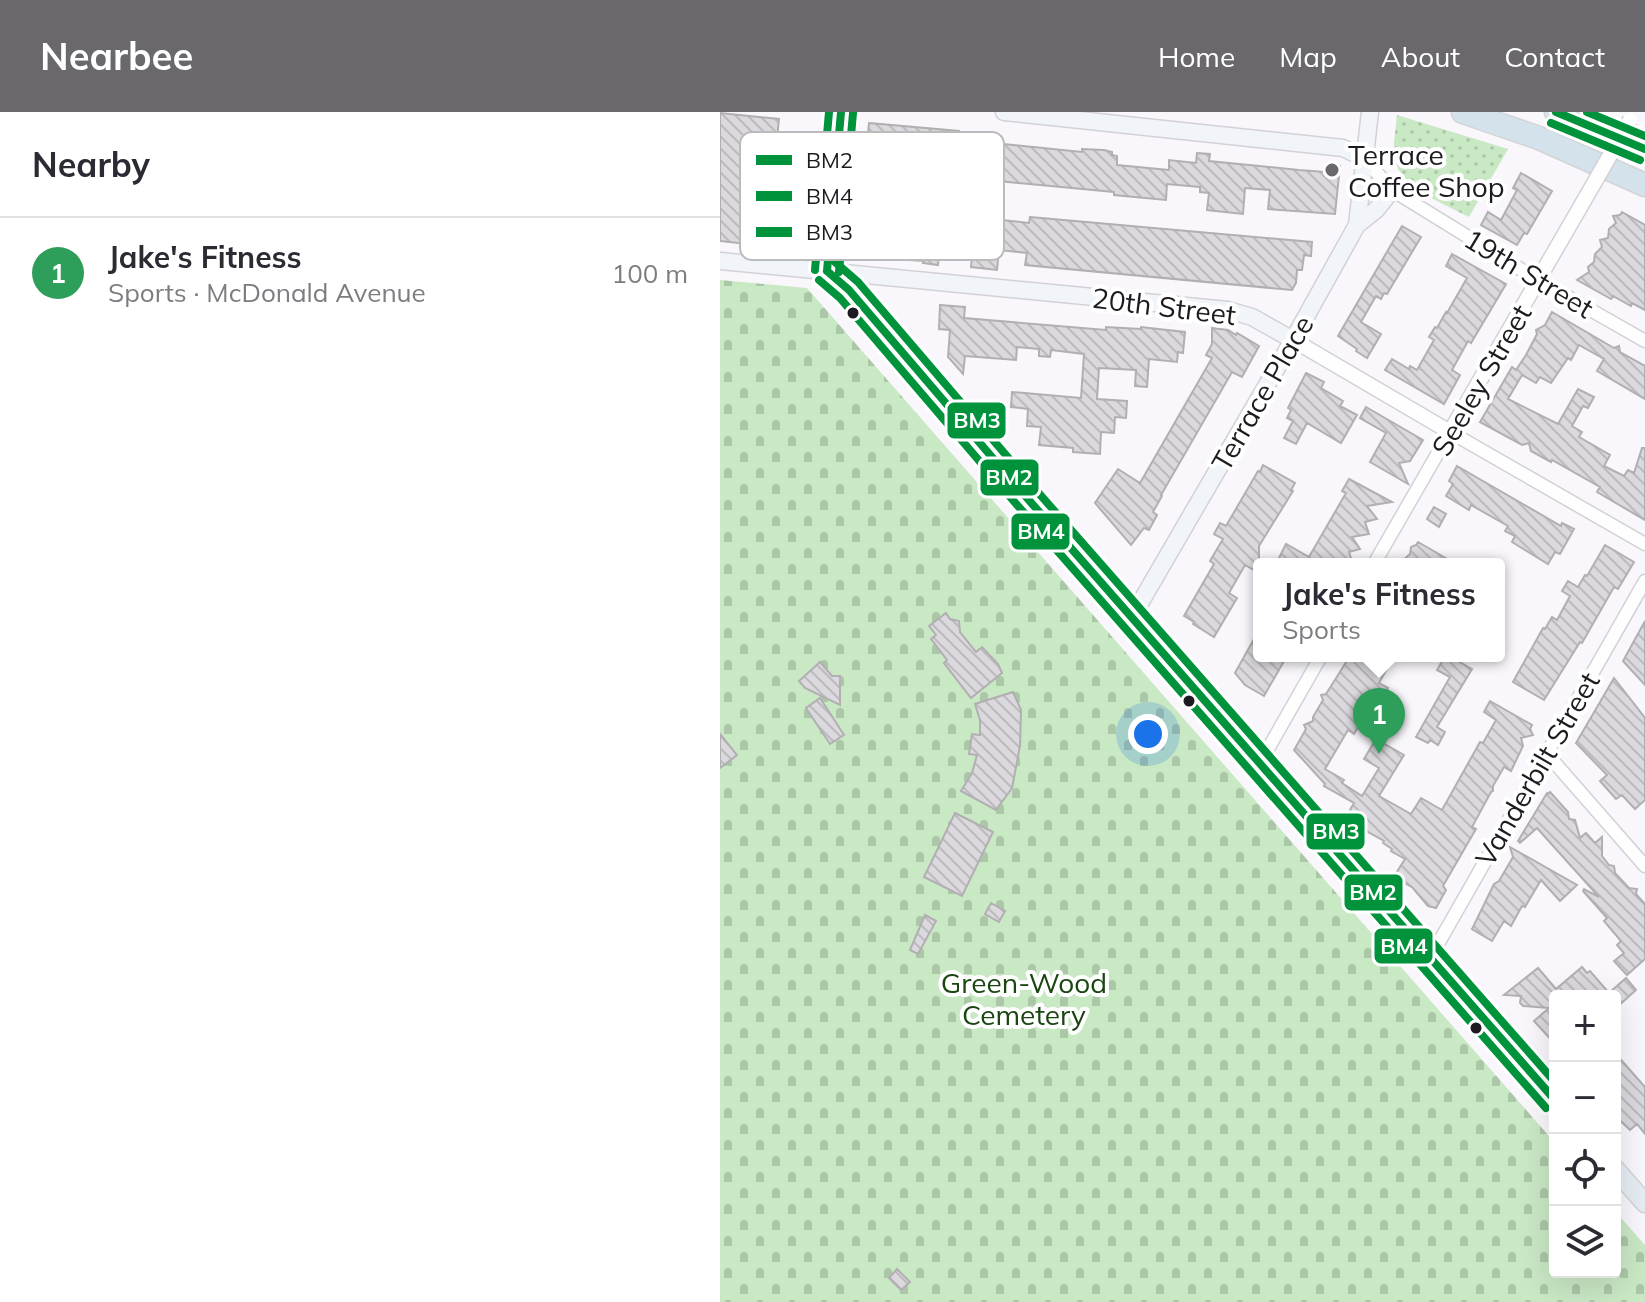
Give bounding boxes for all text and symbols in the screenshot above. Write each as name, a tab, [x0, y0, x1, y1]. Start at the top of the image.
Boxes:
text: Nearbee	[40, 32, 193, 80]
text: Home	[1158, 39, 1235, 74]
text: Map	[1279, 39, 1337, 74]
text: About	[1381, 39, 1460, 74]
text: Contact	[1504, 39, 1605, 74]
legend	[740, 132, 1004, 260]
place label: Terrace Coffee Shop	[1348, 137, 1505, 204]
text: Nearby	[32, 143, 150, 186]
text: BM2	[806, 146, 853, 174]
marker: Terrace Coffee Shop	[1323, 161, 1341, 179]
text: BM4	[806, 182, 853, 210]
text: BM3	[806, 218, 853, 246]
street label: 19th Street	[1458, 221, 1600, 325]
text: Jake's Fitness	[108, 238, 302, 276]
text: 1	[50, 257, 66, 290]
text: 100 m	[612, 257, 688, 290]
text: Sports · McDonald Avenue	[108, 276, 426, 309]
street label: 20th Street	[1090, 280, 1238, 332]
street label: Seeley Street	[1424, 298, 1539, 462]
unlabelled marker	[845, 305, 861, 321]
street label: Terrace Place	[1203, 309, 1321, 477]
line badge: BM3	[946, 401, 1007, 440]
text: BM3	[953, 406, 1001, 434]
line badge: BM2	[979, 458, 1040, 497]
text: BM2	[985, 463, 1033, 491]
line badge: BM4	[1010, 512, 1071, 551]
text: BM4	[1017, 517, 1065, 545]
popup	[1253, 558, 1505, 662]
text: Jake's Fitness	[1282, 575, 1476, 613]
text: Sports	[1282, 613, 1361, 646]
street label: Vanderbilt Street	[1467, 666, 1607, 872]
pin: 1	[1353, 688, 1405, 754]
unlabelled marker	[1181, 693, 1197, 709]
your location	[1128, 714, 1168, 754]
line badge: BM3	[1305, 812, 1366, 851]
text: BM3	[1312, 817, 1360, 845]
line badge: BM2	[1343, 873, 1404, 912]
text: BM2	[1349, 878, 1397, 906]
line badge: BM4	[1373, 927, 1434, 965]
text: BM4	[1380, 932, 1428, 960]
park label: Green-Wood Cemetery	[941, 965, 1107, 1032]
map controls	[1549, 990, 1621, 1278]
button: +	[1549, 990, 1621, 1062]
unlabelled marker	[1468, 1020, 1484, 1036]
button: −	[1549, 1062, 1621, 1134]
button: locate	[1549, 1134, 1621, 1206]
button: layers	[1549, 1206, 1621, 1278]

